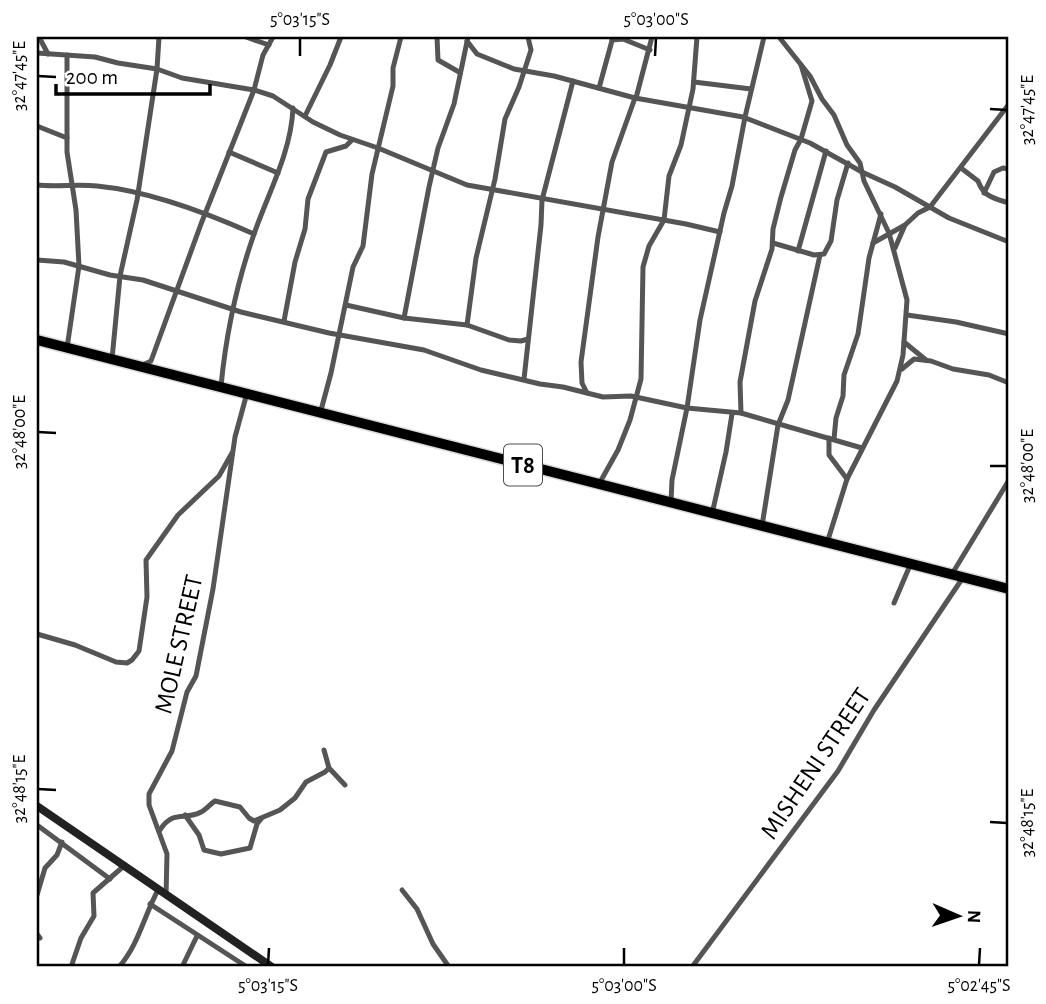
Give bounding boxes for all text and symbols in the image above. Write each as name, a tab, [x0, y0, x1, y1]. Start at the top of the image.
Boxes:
text: 5°03'15"S	[270, 11, 330, 29]
text: 5°03'00"S	[623, 11, 689, 29]
text: 32°47'45"E	[11, 41, 29, 111]
scale bar	[56, 52, 210, 96]
text: 200 m	[66, 67, 118, 88]
text: 32°47'45"E	[1019, 75, 1037, 145]
text: 32°48'00"E	[11, 395, 29, 469]
text: 32°48'00"E	[1019, 429, 1037, 503]
road number: T8	[504, 444, 542, 486]
street label: MOLE STREET	[150, 572, 208, 716]
street label: MISHENI STREET	[756, 683, 876, 844]
text: 32°48'15"E	[11, 754, 29, 823]
text: 32°48'15"E	[1019, 788, 1037, 857]
north arrow	[923, 881, 993, 951]
text: N	[964, 910, 983, 923]
text: 5°03'15"S	[238, 977, 298, 995]
text: 5°03'00"S	[591, 977, 657, 995]
text: 5°02'45"S	[947, 977, 1011, 995]

